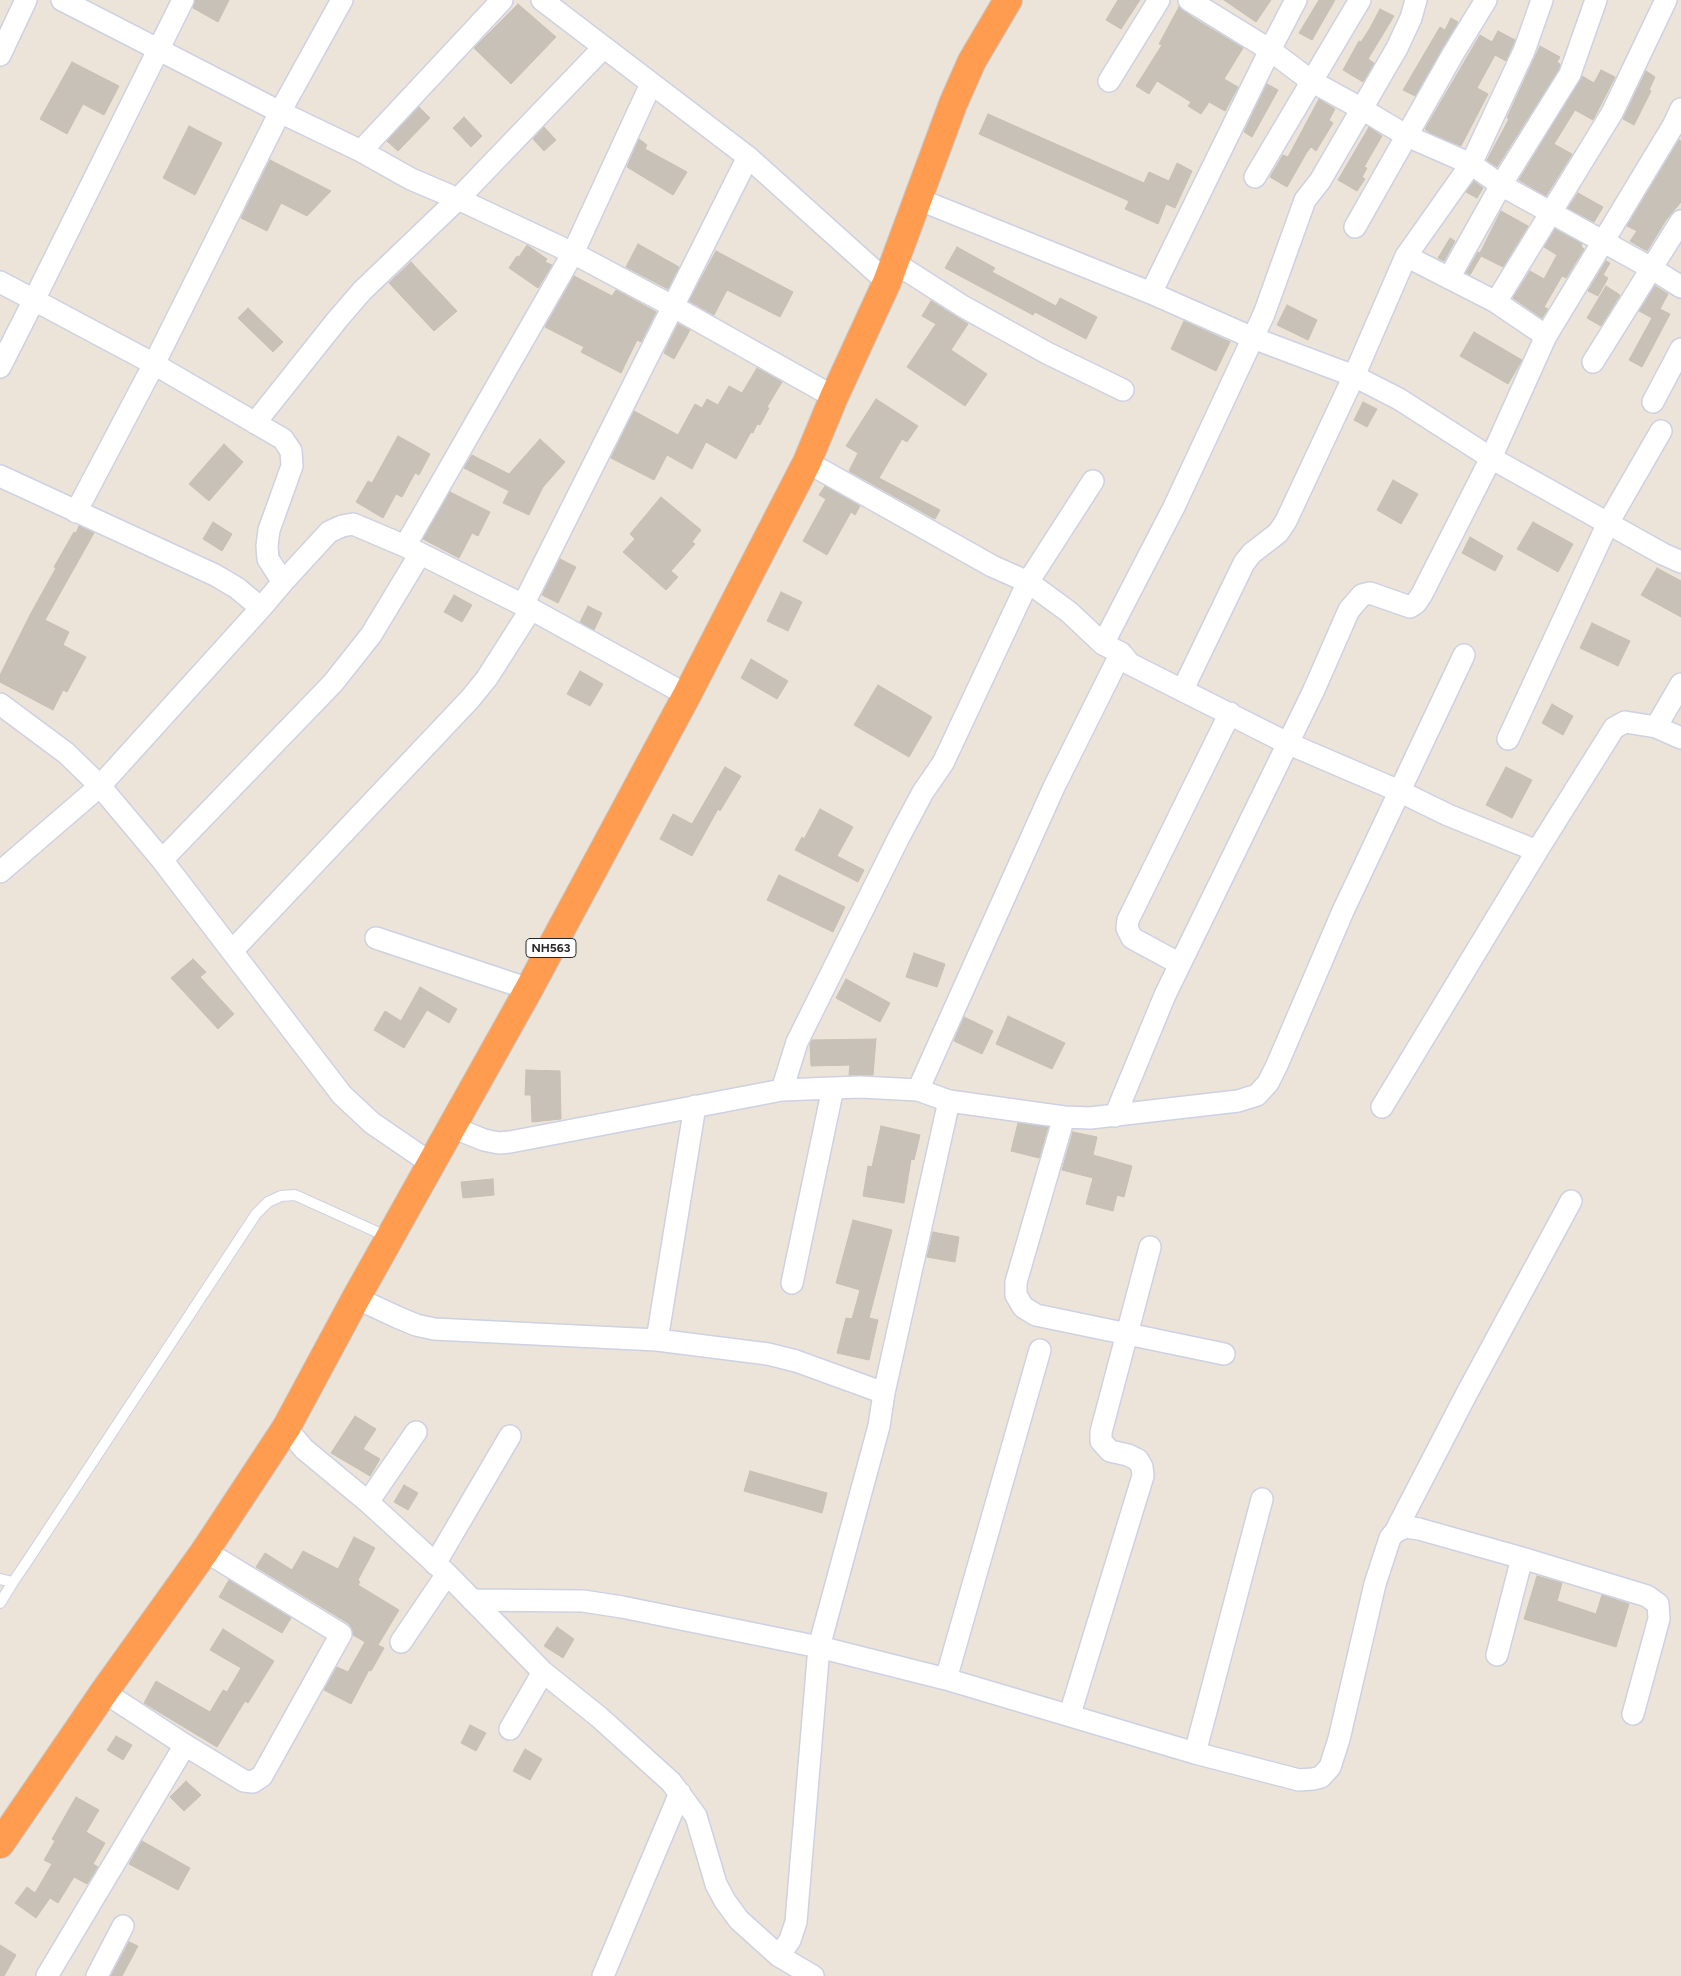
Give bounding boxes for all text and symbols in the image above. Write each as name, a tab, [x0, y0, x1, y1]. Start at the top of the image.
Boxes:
road number: NH563	[526, 938, 576, 958]

